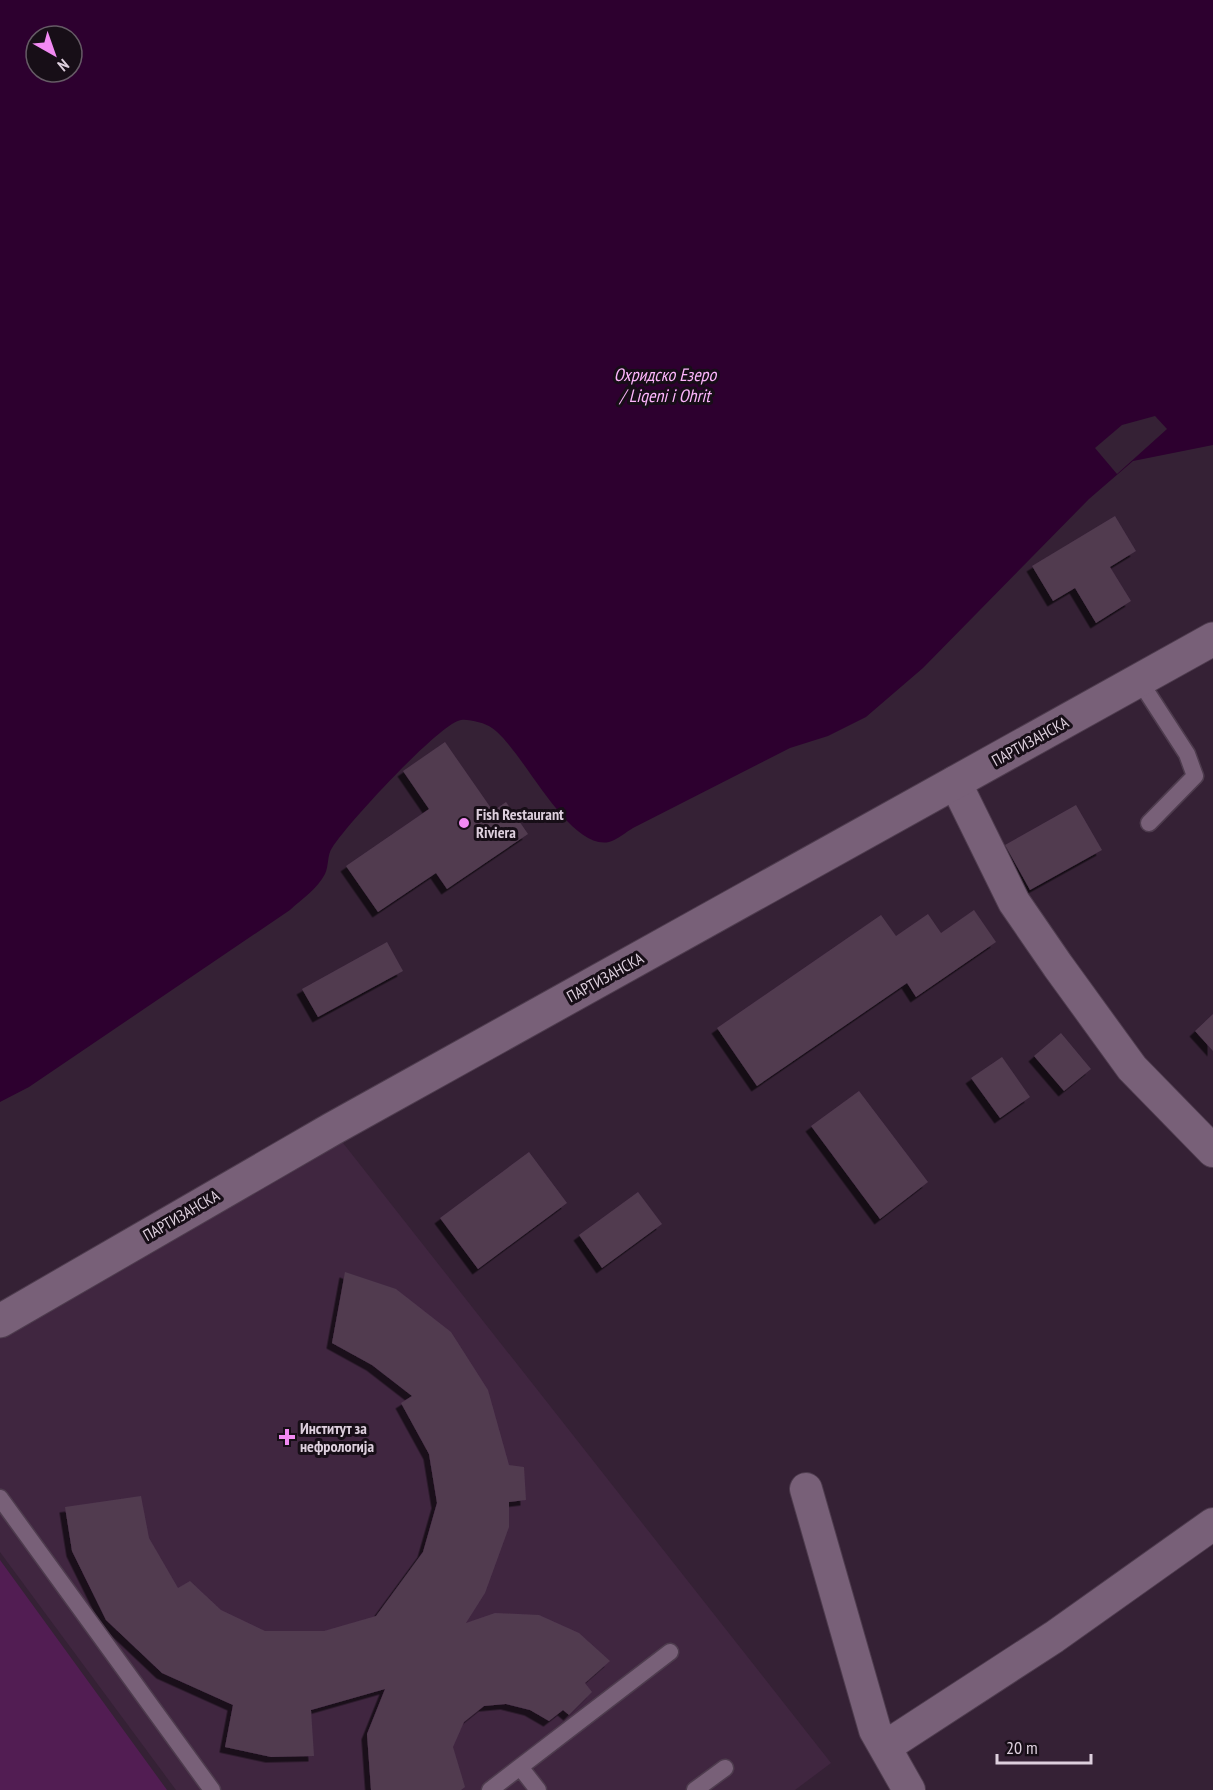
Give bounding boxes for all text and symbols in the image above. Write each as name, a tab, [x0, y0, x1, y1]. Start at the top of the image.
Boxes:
north arrow	[24, 24, 84, 84]
text: N	[54, 55, 73, 76]
water label: Охридско Езеро / Liqeni i Ohrit	[614, 363, 717, 407]
street label: ПАРТИЗАНСКА	[988, 712, 1072, 770]
place label: Fish Restaurant Riviera	[476, 804, 564, 842]
marker: Fish Restaurant Riviera	[457, 816, 471, 830]
street label: ПАРТИЗАНСКА	[563, 948, 647, 1006]
street label: ПАРТИЗАНСКА	[139, 1185, 223, 1245]
place label: Институт за нефрологија	[300, 1418, 374, 1456]
marker: Институт за нефрологија	[278, 1428, 296, 1446]
scale bar	[997, 1727, 1092, 1765]
text: 20 m	[1006, 1736, 1038, 1759]

